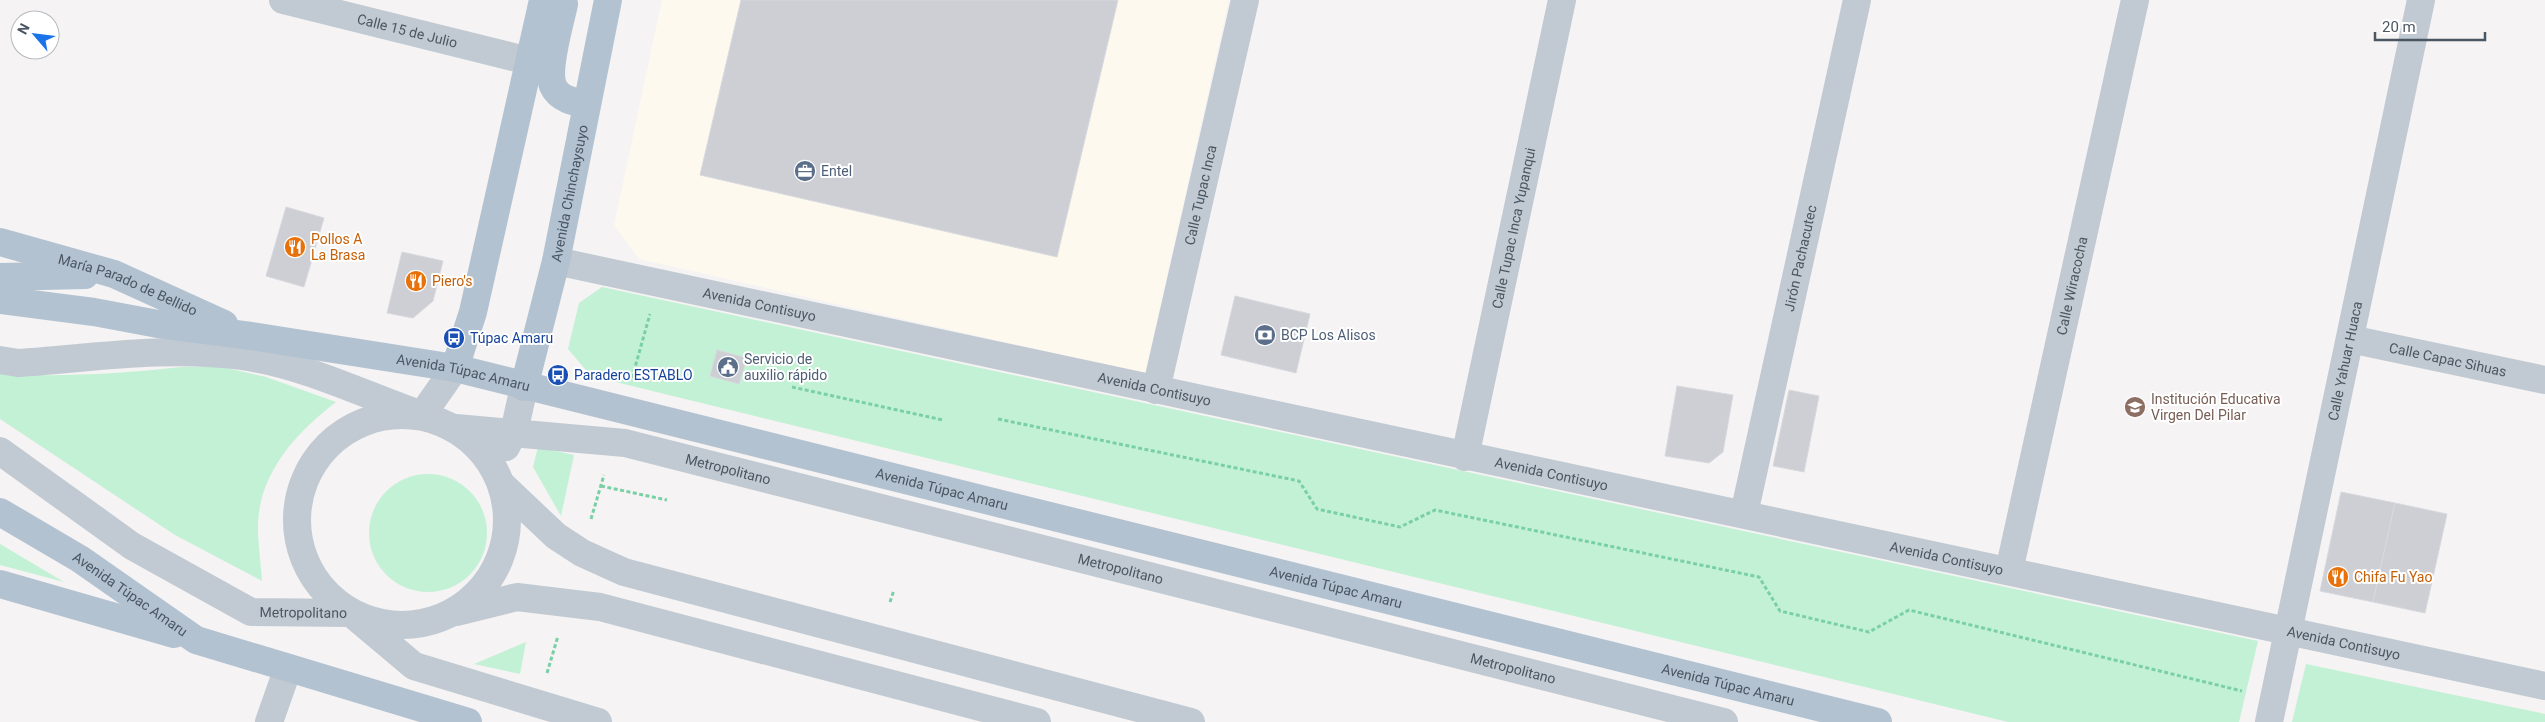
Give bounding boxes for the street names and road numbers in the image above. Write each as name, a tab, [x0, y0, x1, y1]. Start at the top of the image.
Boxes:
street label: Calle 15 de Julio	[355, 11, 459, 51]
street label: Avenida Chinchaysuyo	[548, 123, 591, 263]
street label: Calle Tupac Inca	[1181, 143, 1220, 247]
street label: Calle Tupac Inca Yupanqui	[1489, 146, 1538, 310]
street label: Jirón Pachacutec	[1781, 203, 1820, 313]
street label: Calle Wiracocha	[2053, 235, 2091, 337]
street label: María Parado de Bellido	[56, 251, 200, 319]
street label: Avenida Contisuyo	[701, 285, 818, 324]
street label: Calle Yahuar Huaca	[2325, 300, 2365, 422]
street label: Calle Capac Sihuas	[2388, 339, 2508, 380]
street label: Avenida Túpac Amaru	[395, 351, 532, 394]
street label: Avenida Contisuyo	[1096, 369, 1213, 409]
street label: Metropolitano	[684, 451, 772, 488]
street label: Avenida Contisuyo	[1493, 454, 1610, 494]
street label: Avenida Túpac Amaru	[874, 465, 1010, 513]
street label: Avenida Contisuyo	[1889, 538, 2005, 578]
street label: Avenida Túpac Amaru	[70, 549, 191, 640]
street label: Metropolitano	[1076, 550, 1165, 587]
street label: Avenida Túpac Amaru	[1268, 563, 1404, 611]
street label: Metropolitano	[259, 604, 347, 621]
street label: Avenida Contisuyo	[2286, 623, 2402, 663]
street label: Metropolitano	[1469, 650, 1558, 687]
street label: Avenida Túpac Amaru	[1660, 661, 1796, 709]

